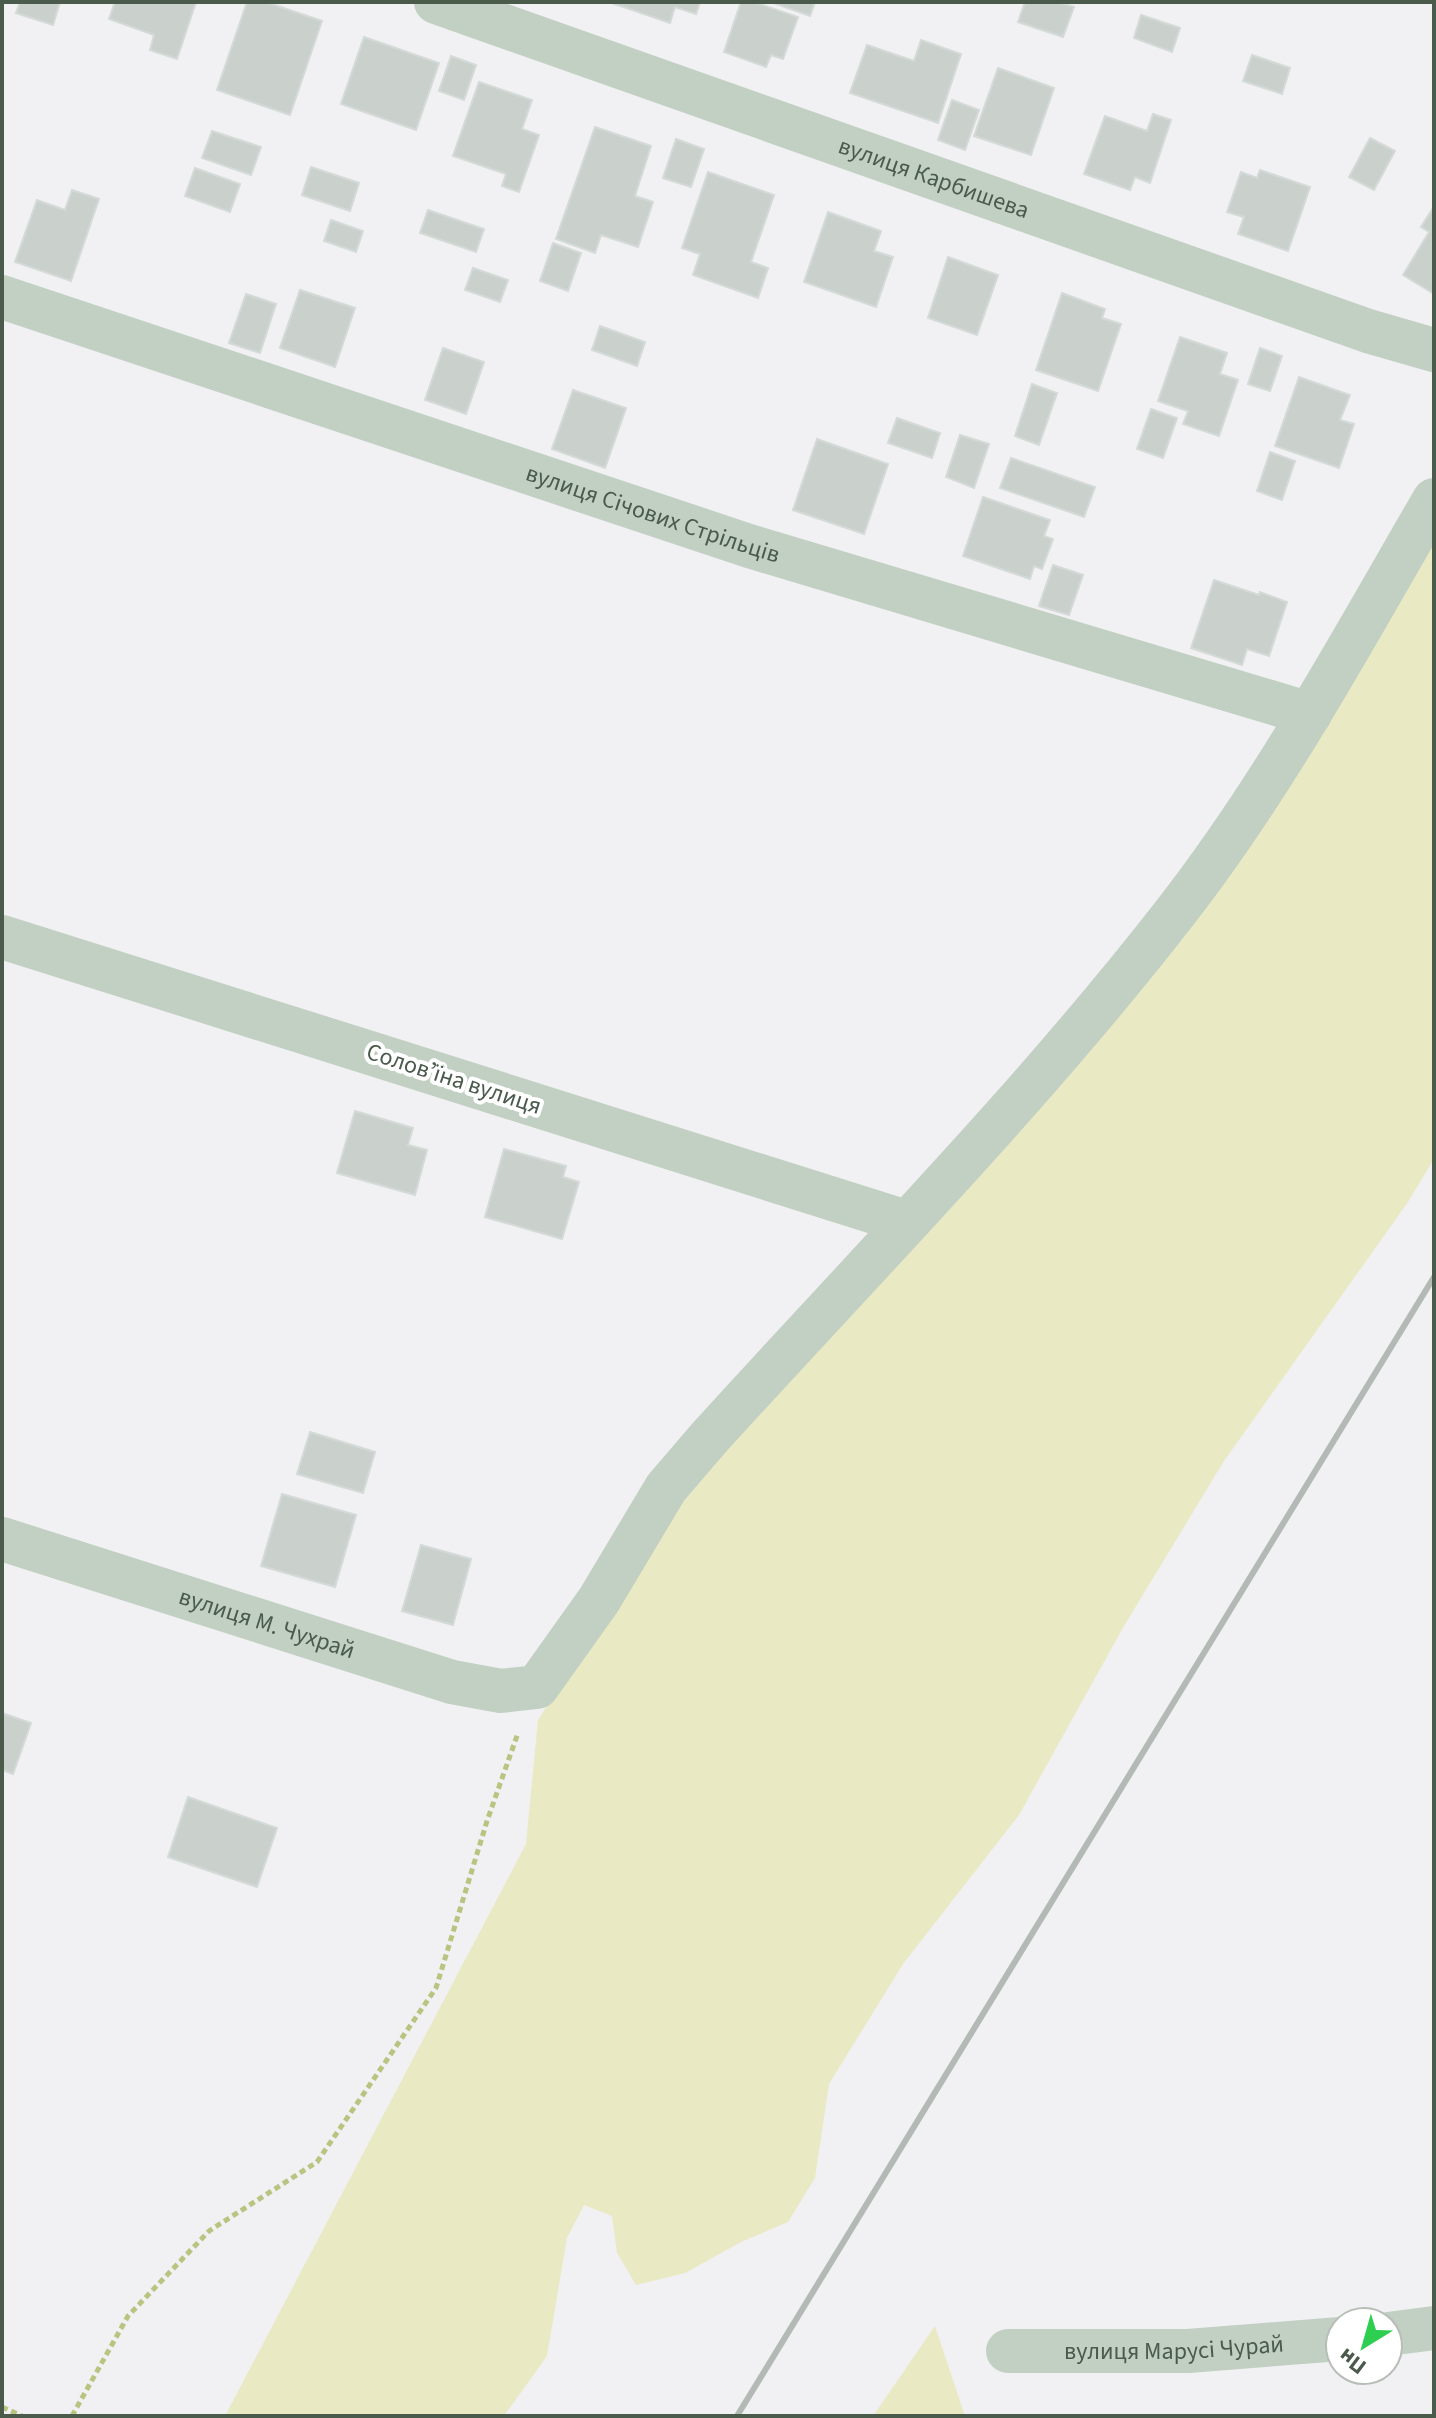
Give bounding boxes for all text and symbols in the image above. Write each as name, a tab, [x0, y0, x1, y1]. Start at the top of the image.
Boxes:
street label: вулиця Карбишева	[834, 128, 1034, 228]
street label: вулиця Січових Стрільців	[521, 455, 784, 572]
street label: Соловʼїна вулиця	[362, 1034, 546, 1124]
street label: вулиця М. Чухрай	[174, 1579, 359, 1668]
north arrow	[1324, 2306, 1404, 2386]
street label: вулиця Марусі Чурай	[1064, 2326, 1285, 2369]
text: Пн	[1332, 2340, 1373, 2382]

